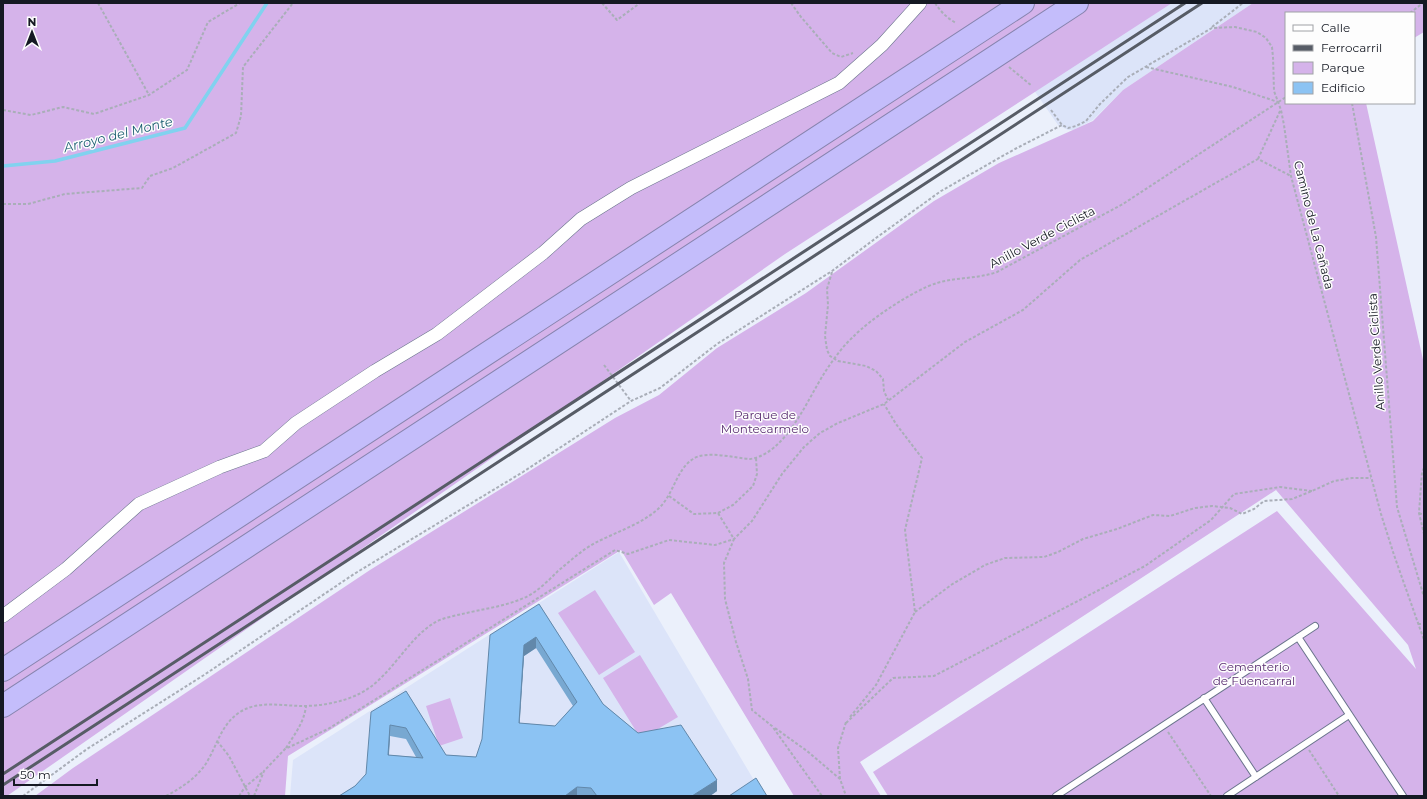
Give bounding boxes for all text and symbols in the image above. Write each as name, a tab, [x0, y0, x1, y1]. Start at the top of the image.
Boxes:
north arrow	[12, 12, 52, 52]
legend	[1285, 12, 1415, 104]
text: N	[28, 15, 36, 29]
text: Calle	[1321, 20, 1350, 35]
text: Ferrocarril	[1321, 40, 1382, 55]
text: Parque	[1321, 60, 1365, 75]
text: Edificio	[1321, 80, 1365, 95]
water label: Arroyo del Monte	[61, 113, 174, 156]
street label: Camino de La Cañada	[1291, 159, 1337, 291]
street label: Anillo Verde Ciclista	[987, 203, 1097, 271]
street label: Anillo Verde Ciclista	[1364, 293, 1388, 411]
park label: Parque de Montecarmelo	[721, 407, 809, 436]
park label: Cementerio de Fuencarral	[1213, 659, 1295, 688]
scale bar	[14, 761, 97, 787]
text: 50 m	[20, 767, 51, 782]

